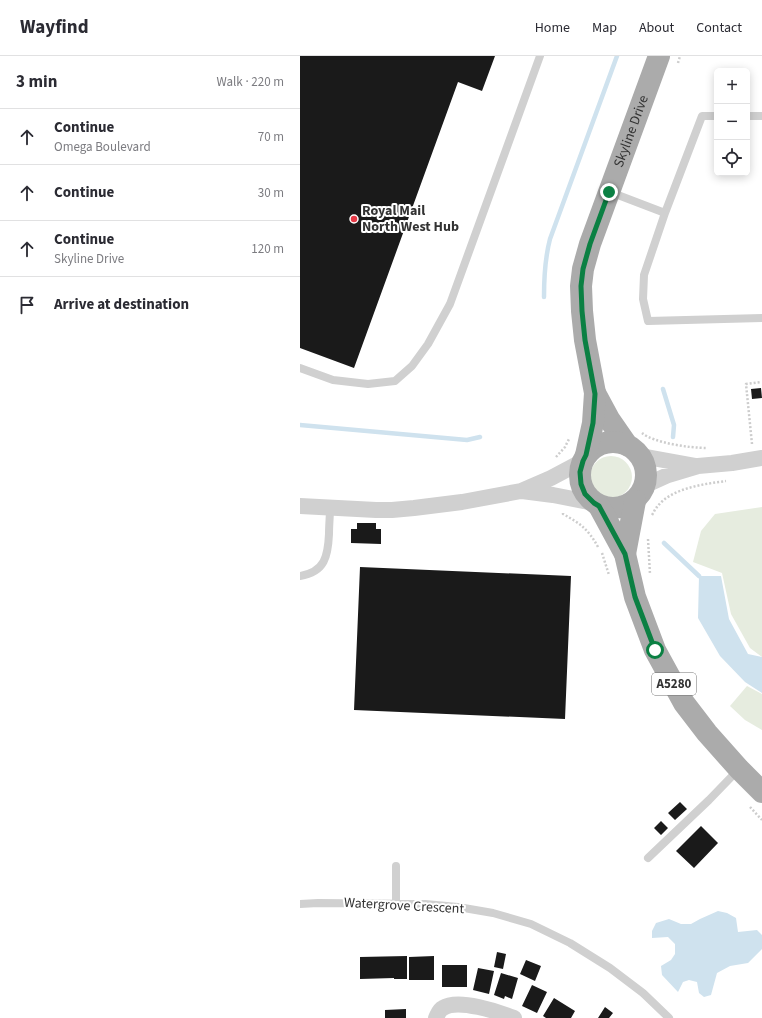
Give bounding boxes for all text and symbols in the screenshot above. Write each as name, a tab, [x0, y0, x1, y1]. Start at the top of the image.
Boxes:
text: Wayfind	[20, 14, 89, 41]
text: Home	[535, 18, 570, 38]
text: Map	[592, 18, 617, 38]
text: About	[639, 18, 674, 38]
text: Contact	[696, 18, 742, 38]
map controls	[714, 68, 750, 176]
button: +	[714, 68, 750, 104]
text: 3 min	[16, 70, 57, 94]
text: Walk · 220 m	[216, 73, 284, 91]
street label: Skyline Drive	[609, 92, 654, 170]
button: −	[714, 104, 750, 140]
text: Continue	[54, 117, 114, 138]
icon: ahead	[16, 126, 38, 148]
text: 70 m	[258, 128, 284, 146]
text: Omega Boulevard	[54, 138, 151, 156]
button: locate	[714, 140, 750, 176]
icon: ahead	[16, 182, 38, 204]
text: Continue	[54, 182, 114, 203]
route end	[600, 183, 618, 201]
text: 30 m	[258, 184, 284, 202]
place label: Royal Mail North West Hub	[362, 201, 459, 237]
marker: Royal Mail North West Hub	[349, 214, 359, 224]
text: Continue	[54, 229, 114, 250]
icon: ahead	[16, 238, 38, 260]
text: 120 m	[251, 240, 284, 258]
text: Skyline Drive	[54, 250, 124, 268]
icon: arrive	[16, 294, 38, 316]
text: Arrive at destination	[54, 294, 189, 315]
route start	[646, 641, 664, 659]
road number: A5280	[652, 673, 696, 695]
street label: Watergrove Crescent	[343, 893, 465, 919]

